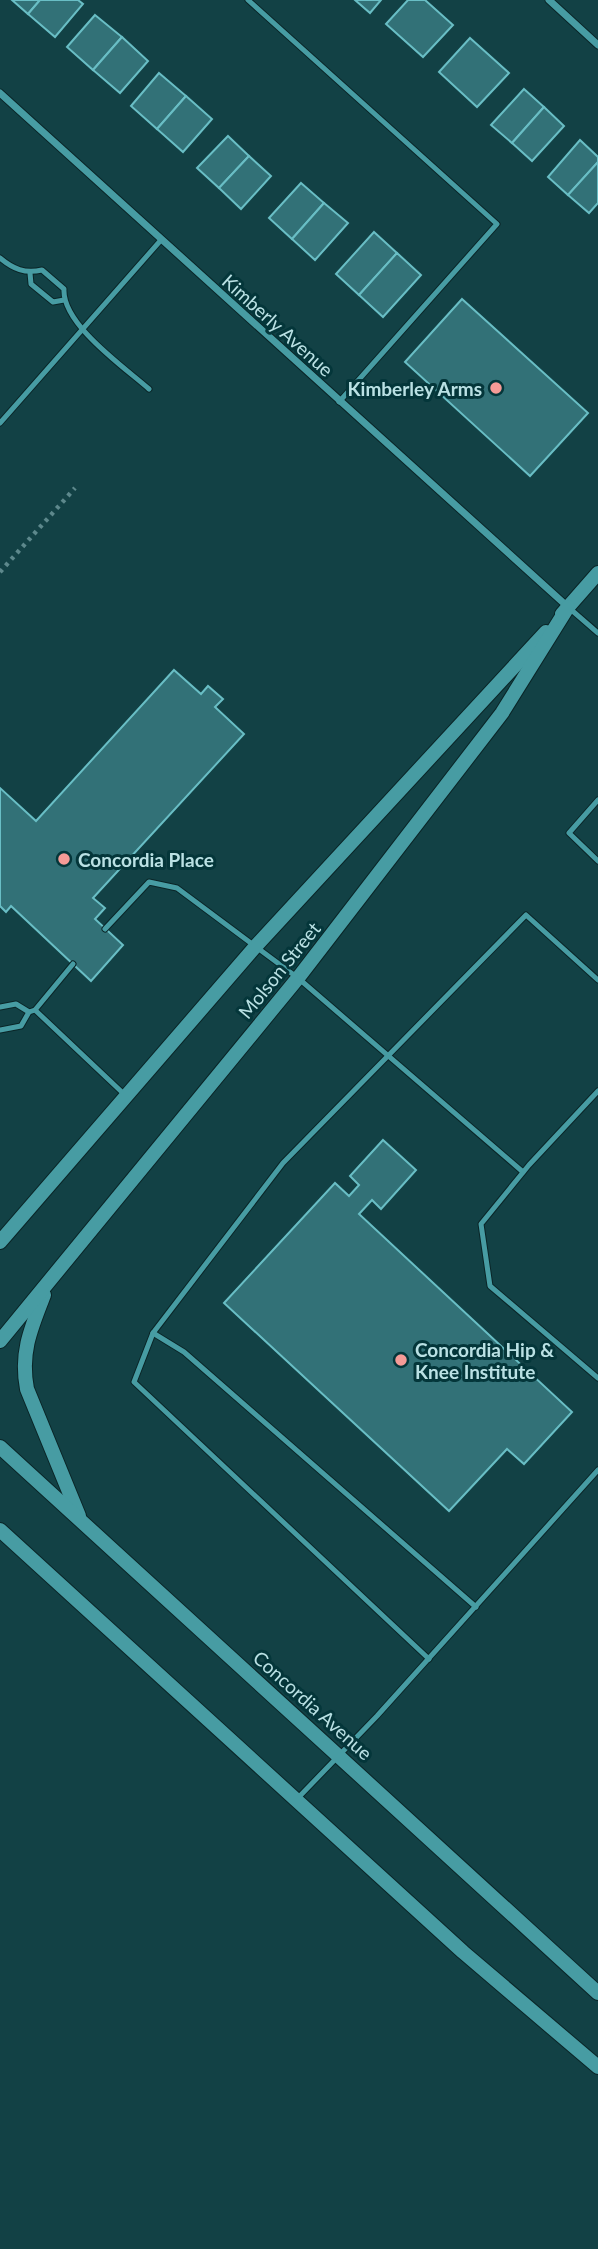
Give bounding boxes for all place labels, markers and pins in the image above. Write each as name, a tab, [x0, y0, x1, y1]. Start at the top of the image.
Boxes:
place label: Kimberley Arms	[348, 377, 482, 400]
marker: Kimberley Arms	[488, 380, 504, 396]
place label: Concordia Place	[78, 848, 214, 871]
marker: Concordia Place	[56, 851, 72, 867]
place label: Concordia Hip & Knee Institute	[415, 1338, 554, 1383]
marker: Concordia Hip & Knee Institute	[393, 1352, 409, 1368]

